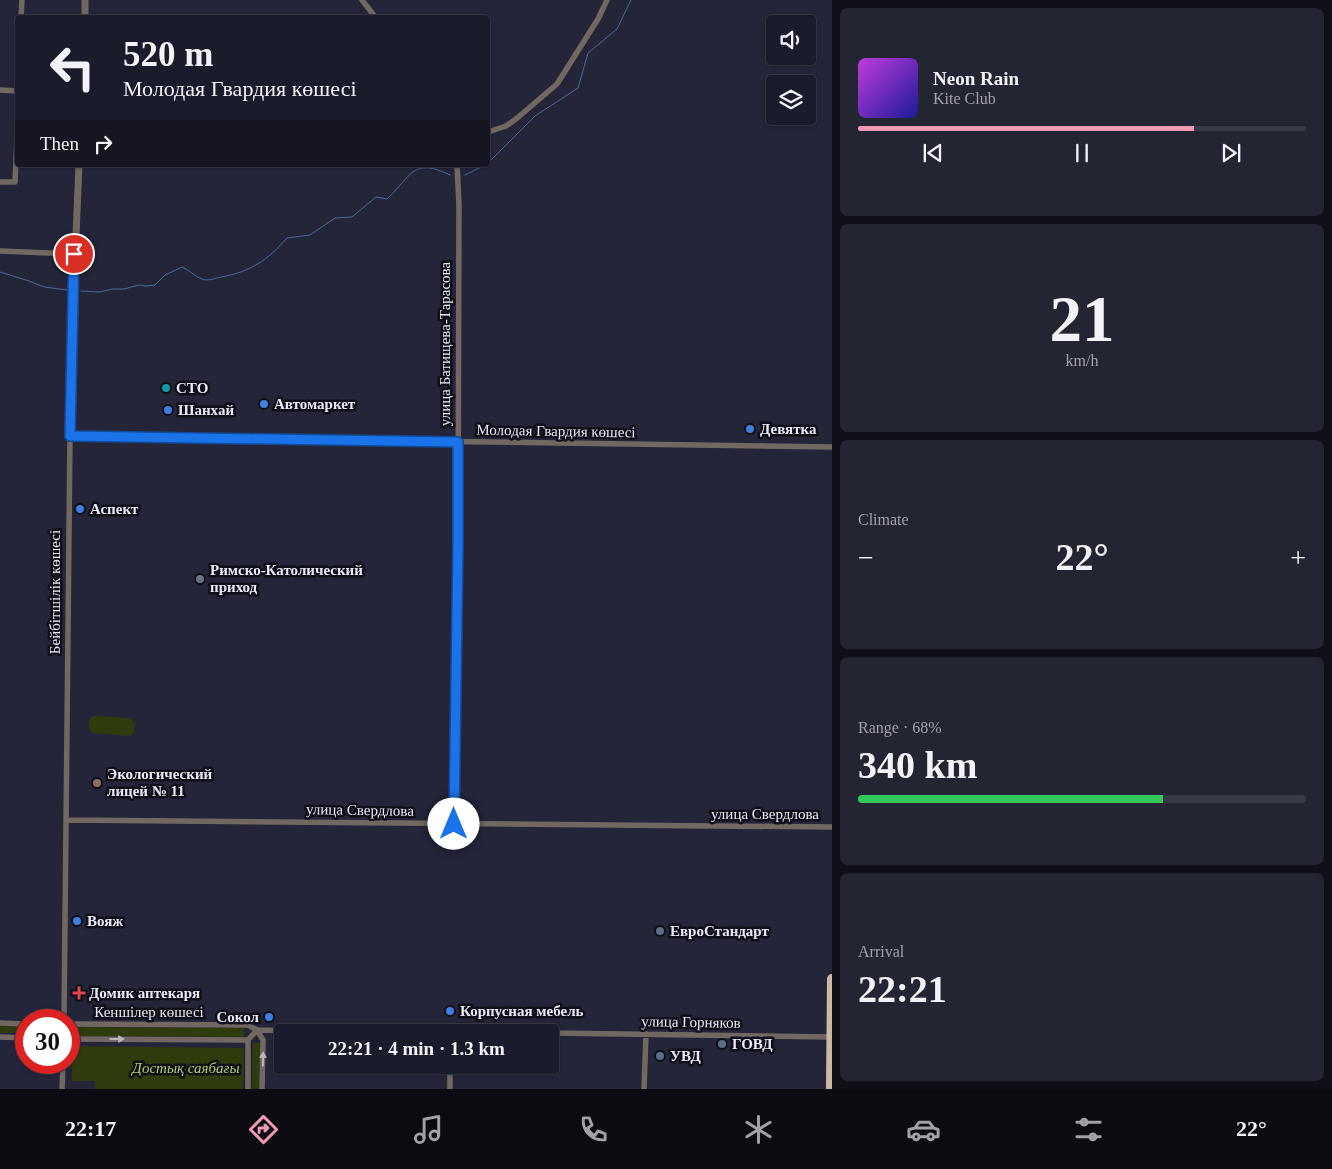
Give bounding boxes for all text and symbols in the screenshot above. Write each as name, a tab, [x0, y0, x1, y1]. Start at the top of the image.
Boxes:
map controls	[766, 15, 816, 125]
button: sound	[766, 15, 816, 65]
icon: left	[40, 35, 105, 100]
text: 520 m	[123, 35, 213, 74]
text: Neon Rain	[933, 68, 1019, 89]
button: layers	[766, 75, 816, 125]
text: Молодая Гвардия көшесі	[123, 76, 357, 101]
text: Kite Club	[933, 90, 996, 107]
icon: right	[89, 130, 117, 158]
text: Then	[40, 133, 79, 154]
icon: previous	[919, 139, 947, 167]
icon: pause	[1068, 139, 1096, 167]
icon: next	[1217, 139, 1245, 167]
pin	[53, 233, 95, 275]
icon: arrive	[60, 240, 88, 268]
street label: улица Батищева-Тарасова	[437, 262, 453, 426]
text: 21	[1050, 283, 1115, 355]
text: km/h	[1066, 352, 1098, 369]
place label: СТО	[176, 380, 208, 396]
marker: СТО	[160, 382, 172, 394]
place label: Автомаркет	[274, 396, 356, 412]
marker: Автомаркет	[258, 398, 270, 410]
place label: Шанхай	[178, 402, 234, 418]
marker: Шанхай	[162, 404, 174, 416]
place label: Девятка	[760, 421, 817, 437]
street label: Молодая Гвардия көшесі	[476, 422, 636, 440]
marker: Девятка	[744, 423, 756, 435]
place label: Аспект	[90, 501, 139, 517]
marker: Аспект	[74, 503, 86, 515]
text: Climate	[858, 511, 909, 528]
street label: Бейбітшілік көшесі	[47, 530, 63, 654]
text: 22°	[1055, 536, 1109, 578]
text: −	[858, 542, 874, 573]
text: +	[1290, 542, 1306, 573]
place label: Римско-Католический приход	[210, 562, 363, 595]
marker: Римско-Католический приход	[194, 573, 206, 585]
text: Range · 68%	[858, 719, 942, 736]
text: 340 km	[858, 744, 977, 786]
place label: Экологический лицей № 11	[107, 766, 213, 799]
marker: Экологический лицей № 11	[91, 777, 103, 789]
position arrow	[427, 797, 479, 849]
street label: улица Свердлова	[306, 801, 414, 819]
street label: улица Свердлова	[711, 806, 819, 822]
place label: Вояж	[87, 913, 123, 929]
marker: Вояж	[71, 915, 83, 927]
place label: ЕвроСтандарт	[670, 923, 770, 939]
marker: ЕвроСтандарт	[654, 925, 666, 937]
text: Arrival	[858, 943, 904, 960]
text: 22:21	[858, 968, 947, 1010]
place label: Домик аптекаря	[89, 985, 200, 1001]
marker: Домик аптекаря	[73, 987, 85, 999]
place label: Корпусная мебель	[460, 1003, 584, 1019]
street label: Кеншілер көшесі	[94, 1004, 204, 1020]
marker: Корпусная мебель	[444, 1005, 456, 1017]
speed limit sign: 30	[15, 1009, 80, 1074]
place label: Сокол	[217, 1009, 260, 1025]
marker: Сокол	[263, 1011, 275, 1023]
street label: улица Горняков	[641, 1013, 741, 1031]
one-way arrow	[110, 1035, 126, 1043]
place label: ГОВД	[732, 1036, 773, 1052]
text: 22:21 · 4 min · 1.3 km	[328, 1038, 505, 1059]
marker: ГОВД	[716, 1038, 728, 1050]
place label: УВД	[670, 1048, 701, 1064]
marker: УВД	[654, 1050, 666, 1062]
one-way arrow	[259, 1051, 267, 1067]
park label: Достық саябағы	[130, 1060, 240, 1076]
icon: directions	[246, 1112, 281, 1147]
icon: music	[411, 1112, 446, 1147]
icon: phone	[576, 1112, 611, 1147]
icon: climate	[741, 1112, 776, 1147]
icon: car	[906, 1112, 941, 1147]
icon: filters	[1071, 1112, 1106, 1147]
text: 22:17	[65, 1116, 116, 1141]
text: 22°	[1236, 1116, 1267, 1141]

